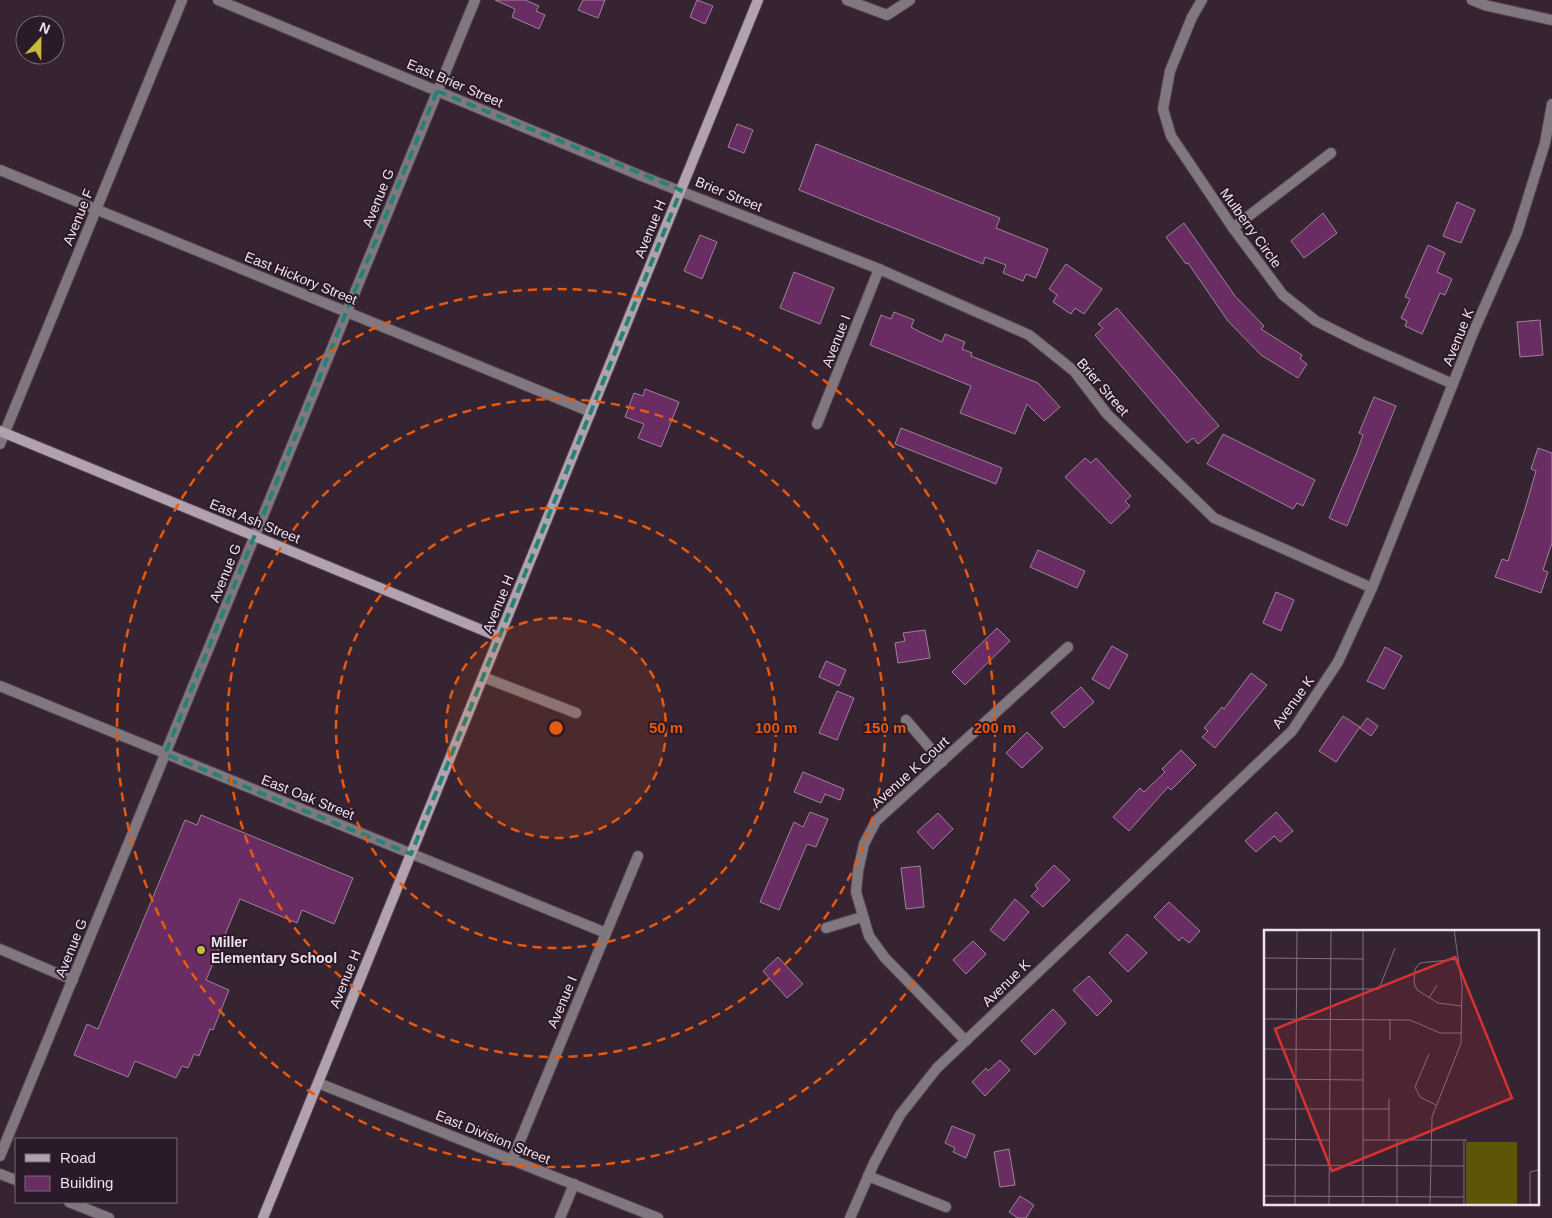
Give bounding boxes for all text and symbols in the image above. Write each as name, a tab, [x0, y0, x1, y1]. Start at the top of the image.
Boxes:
north arrow	[15, 15, 65, 65]
text: N	[37, 19, 53, 37]
street label: East Brier Street	[405, 56, 505, 110]
street label: Avenue G	[359, 166, 397, 230]
street label: Brier Street	[693, 173, 765, 215]
street label: Mulberry Circle	[1217, 185, 1285, 271]
street label: Avenue F	[59, 186, 97, 248]
street label: Avenue H	[631, 198, 669, 260]
street label: East Hickory Street	[242, 248, 360, 308]
street label: Avenue K	[1439, 305, 1477, 368]
street label: Avenue I	[819, 312, 853, 370]
street label: Brier Street	[1074, 355, 1132, 419]
street label: East Ash Street	[207, 496, 303, 547]
street label: Avenue G	[206, 541, 244, 605]
street label: Avenue H	[479, 573, 517, 635]
street label: Avenue K	[1269, 672, 1318, 731]
centre of rings	[547, 719, 565, 737]
text: 50 m	[649, 719, 683, 736]
text: 100 m	[755, 719, 797, 736]
text: 150 m	[864, 719, 906, 736]
text: 200 m	[974, 719, 1016, 736]
street label: Avenue K Court	[868, 733, 952, 811]
street label: East Oak Street	[259, 771, 357, 823]
street label: Avenue G	[52, 916, 90, 980]
inset map	[1264, 930, 1540, 1206]
place label: Miller Elementary School	[211, 934, 337, 966]
marker: Miller Elementary School	[195, 944, 207, 956]
street label: Avenue H	[326, 948, 364, 1010]
street label: Avenue K	[979, 956, 1034, 1010]
street label: Avenue I	[544, 974, 580, 1030]
street label: East Division Street	[433, 1107, 553, 1167]
legend	[15, 1138, 178, 1203]
text: Road	[60, 1149, 96, 1166]
text: Building	[60, 1174, 113, 1191]

